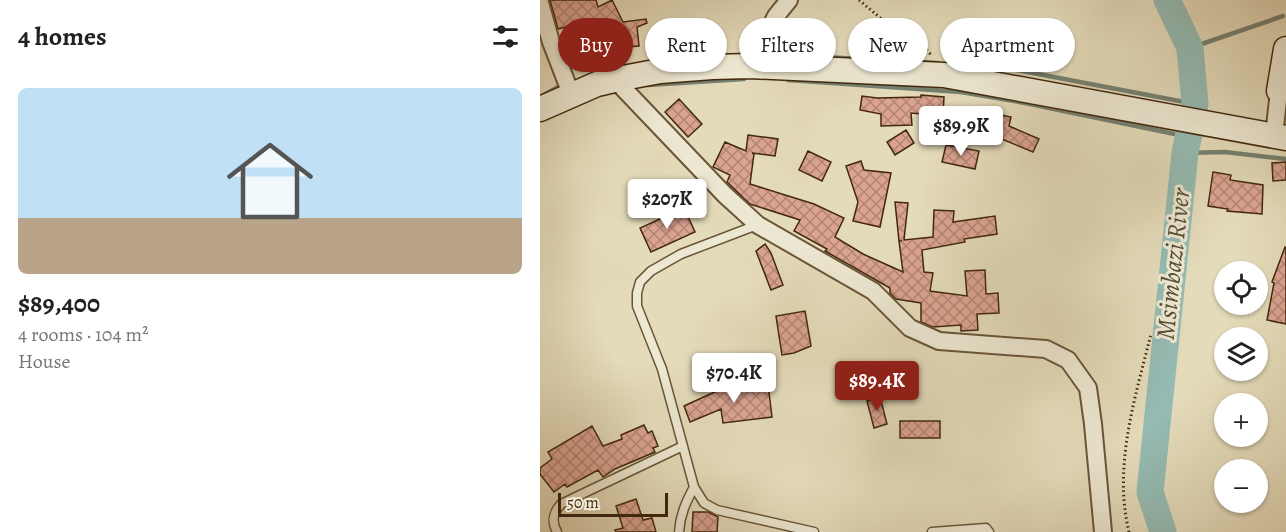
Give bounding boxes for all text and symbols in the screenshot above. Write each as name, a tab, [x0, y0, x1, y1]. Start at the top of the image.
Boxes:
chip: Buy	[558, 18, 633, 72]
chip: Rent	[645, 18, 727, 72]
chip: Filters	[739, 18, 836, 72]
chip: New	[848, 18, 928, 72]
chip: Apartment	[940, 18, 1075, 72]
text: 4 homes	[18, 19, 107, 54]
icon: filters	[489, 20, 522, 53]
pin: $89.9K	[912, 106, 1010, 157]
text: $89.9K	[933, 112, 989, 139]
icon: home	[216, 127, 324, 235]
pin: $207K	[625, 179, 709, 230]
text: $207K	[642, 185, 692, 212]
water label: Msimbazi River	[1148, 186, 1198, 341]
map controls	[1214, 261, 1268, 513]
button: locate	[1214, 261, 1268, 315]
text: $89,400	[18, 286, 100, 321]
text: 4 rooms · 104 m²	[18, 321, 149, 348]
button: layers	[1214, 327, 1268, 381]
text: House	[18, 348, 70, 375]
pin: $70.4K	[685, 353, 783, 404]
text: $70.4K	[706, 359, 762, 386]
pin: $89.4K	[828, 361, 926, 412]
text: $89.4K	[849, 367, 905, 394]
button: +	[1214, 393, 1268, 447]
button: −	[1214, 459, 1268, 513]
scale bar	[558, 490, 668, 518]
text: 50 m	[567, 492, 599, 514]

